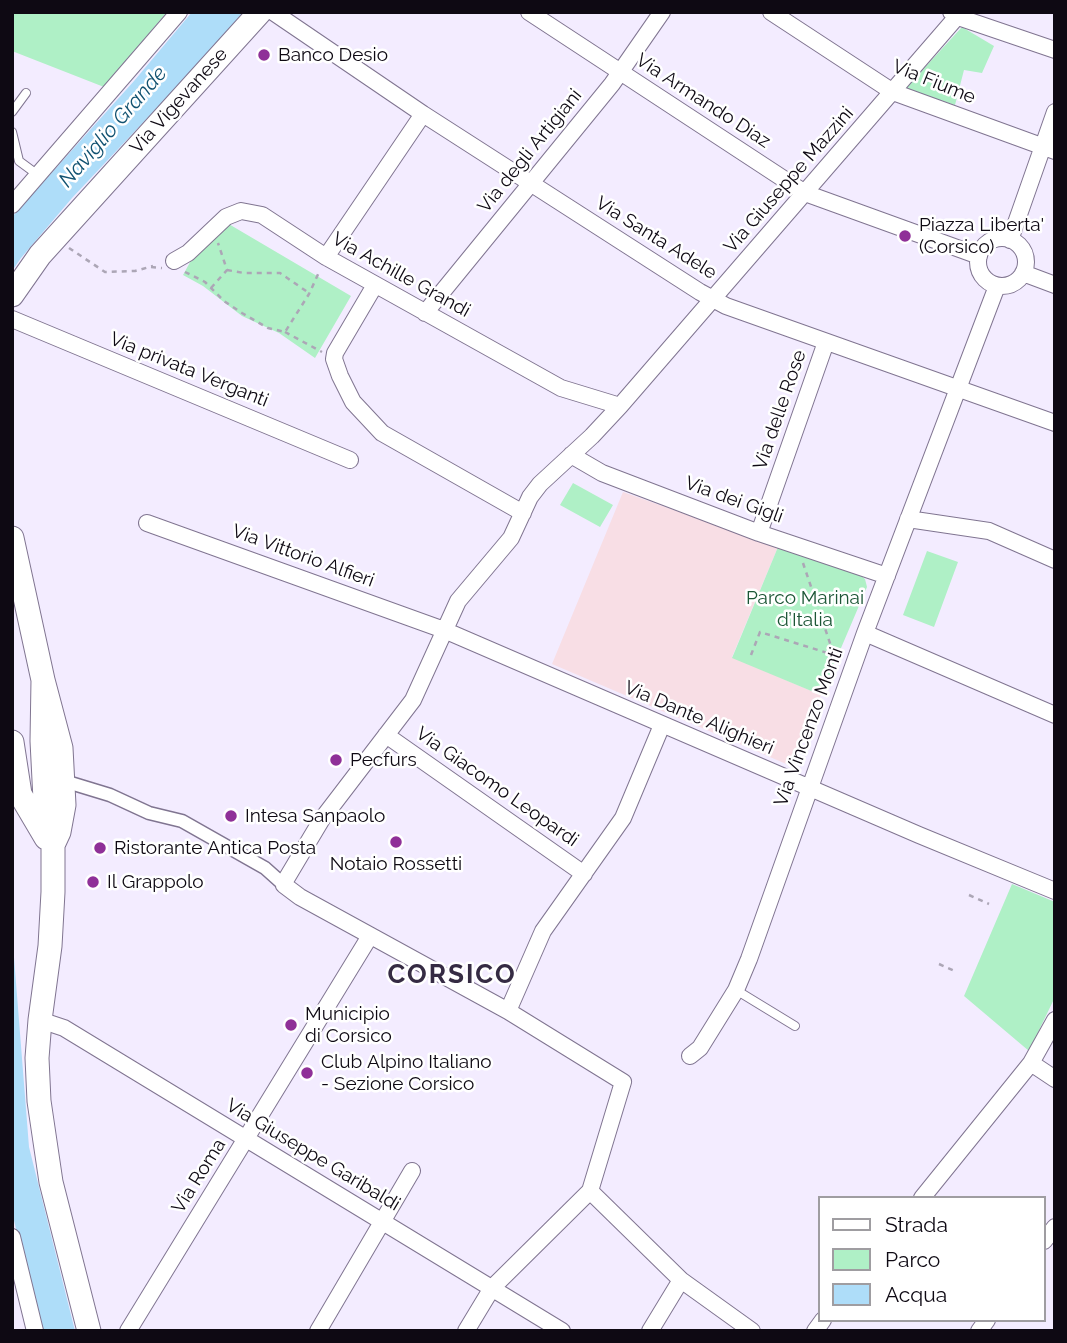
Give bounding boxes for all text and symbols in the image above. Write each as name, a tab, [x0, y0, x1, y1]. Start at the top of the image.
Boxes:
street label: Via Vigevanese	[125, 43, 233, 159]
place label: Banco Desio	[278, 44, 388, 66]
marker: Banco Desio	[256, 47, 272, 63]
street label: Via Armando Diaz	[631, 49, 775, 153]
street label: Via Fiume	[889, 55, 979, 109]
water label: Naviglio Grande	[54, 61, 172, 193]
street label: Via degli Artigiani	[473, 85, 587, 217]
street label: Via Giuseppe Mazzini	[719, 102, 859, 258]
street label: Via Santa Adele	[591, 192, 721, 284]
place label: Piazza Liberta' (Corsico)	[919, 214, 1044, 258]
street label: Via Achille Grandi	[328, 228, 474, 322]
marker: Piazza Liberta' (Corsico)	[897, 228, 913, 244]
street label: Via privata Verganti	[106, 328, 272, 412]
street label: Via delle Rose	[749, 347, 811, 473]
street label: Via dei Gigli	[682, 472, 786, 528]
street label: Via Vittorio Alfieri	[229, 520, 377, 592]
park label: Parco Marinai d’Italia	[746, 587, 864, 631]
street label: Via Vincenzo Monti	[770, 644, 848, 810]
street label: Via Dante Alighieri	[621, 676, 777, 760]
street label: Via Giacomo Leopardi	[411, 722, 583, 852]
place label: Pecfurs	[350, 749, 417, 771]
marker: Pecfurs	[328, 752, 344, 768]
place label: Intesa Sanpaolo	[245, 805, 385, 827]
marker: Intesa Sanpaolo	[223, 808, 239, 824]
marker: Notaio Rossetti	[388, 834, 404, 850]
place label: Ristorante Antica Posta	[114, 837, 316, 859]
marker: Ristorante Antica Posta	[92, 840, 108, 856]
place label: Notaio Rossetti	[330, 853, 462, 875]
place label: Il Grappolo	[107, 871, 204, 893]
marker: Il Grappolo	[85, 874, 101, 890]
district label: CORSICO	[388, 959, 516, 991]
place label: Municipio di Corsico	[305, 1003, 392, 1047]
marker: Municipio di Corsico	[283, 1017, 299, 1033]
place label: Club Alpino Italiano - Sezione Corsico	[321, 1051, 492, 1095]
marker: Club Alpino Italiano - Sezione Corsico	[299, 1065, 315, 1081]
street label: Via Giuseppe Garibaldi	[222, 1094, 404, 1216]
street label: Via Roma	[167, 1135, 231, 1217]
legend	[818, 1196, 1046, 1322]
text: Strada	[885, 1212, 948, 1237]
text: Parco	[885, 1247, 940, 1272]
text: Acqua	[885, 1282, 947, 1307]

